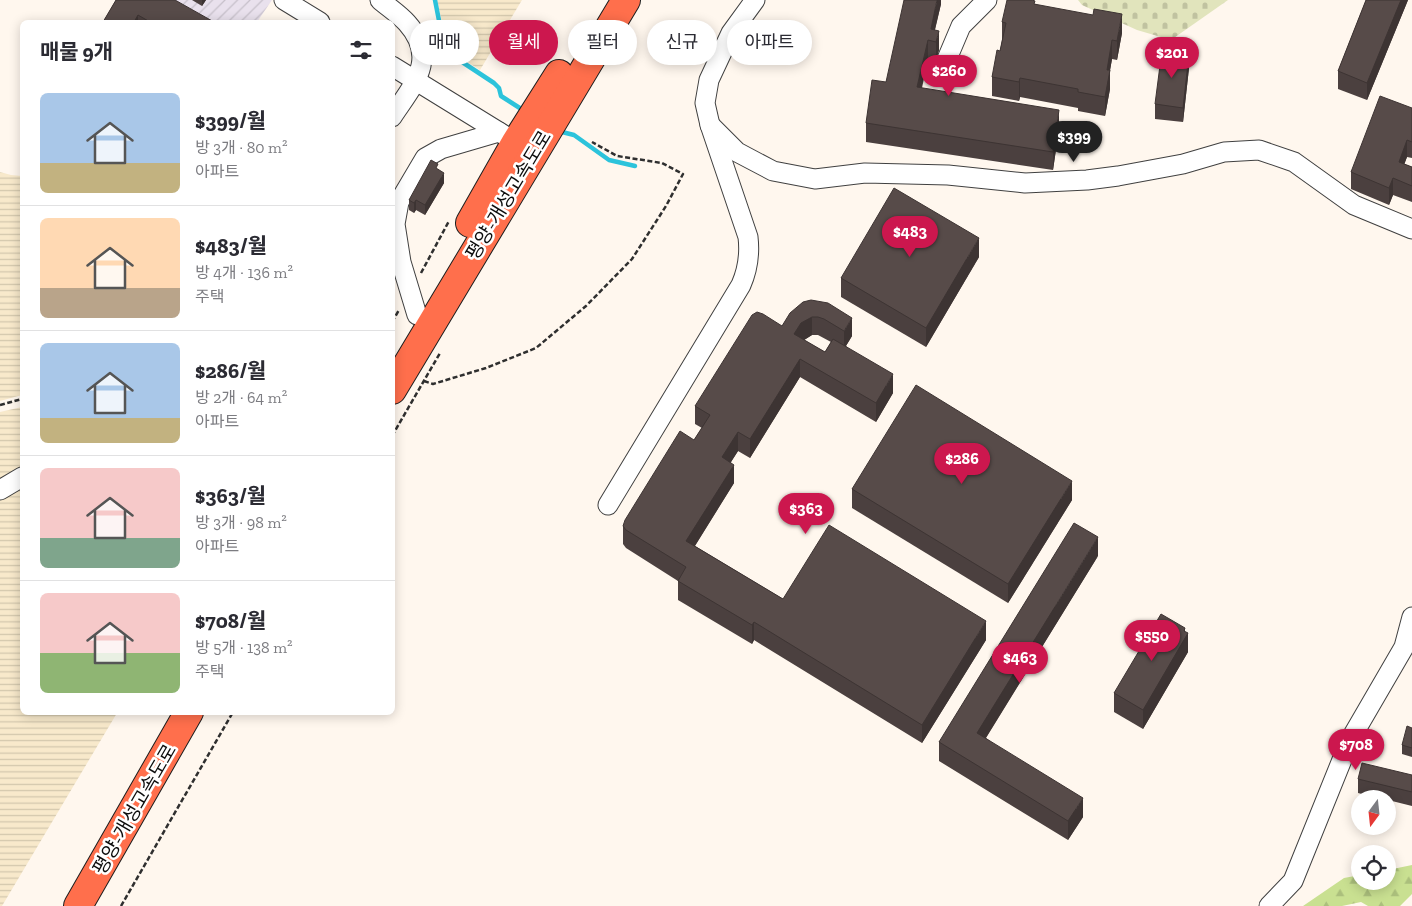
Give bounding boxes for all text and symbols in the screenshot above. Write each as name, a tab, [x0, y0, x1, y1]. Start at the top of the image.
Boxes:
chip: 매매	[410, 20, 479, 65]
chip: 월세	[489, 20, 558, 65]
chip: 필터	[568, 20, 637, 65]
chip: 신규	[647, 20, 717, 65]
chip: 아파트	[727, 20, 812, 65]
icon: filters	[347, 36, 375, 64]
pin: $201	[1142, 36, 1202, 79]
text: 매물 9개	[40, 39, 113, 64]
text: $201	[1156, 43, 1188, 62]
pin: $260	[919, 54, 979, 97]
text: $260	[932, 61, 966, 80]
text: $399/월	[195, 108, 266, 133]
icon: home	[80, 113, 140, 173]
pin: $399	[1044, 120, 1104, 163]
street label: 평양-개성고속도로	[461, 127, 556, 264]
text: $399	[1057, 127, 1091, 146]
text: 방 3개 · 80 m²	[195, 138, 287, 157]
text: 아파트	[195, 162, 239, 181]
pin: $483	[880, 216, 940, 258]
text: $483	[893, 222, 927, 241]
text: $483/월	[195, 233, 267, 258]
icon: home	[80, 238, 140, 298]
text: 방 4개 · 136 m²	[195, 263, 293, 282]
text: 주택	[195, 287, 224, 306]
text: $286/월	[195, 358, 266, 383]
icon: home	[80, 363, 140, 423]
text: 방 2개 · 64 m²	[195, 388, 287, 407]
text: 아파트	[195, 412, 239, 431]
pin: $286	[932, 442, 992, 485]
text: $286	[945, 449, 979, 468]
text: $363/월	[195, 483, 266, 508]
icon: home	[80, 488, 140, 548]
pin: $363	[776, 492, 836, 535]
text: $363	[789, 499, 823, 518]
text: 방 3개 · 98 m²	[195, 513, 287, 532]
text: 아파트	[195, 537, 239, 556]
text: $708/월	[195, 608, 266, 633]
icon: home	[80, 613, 140, 673]
pin: $550	[1122, 620, 1182, 662]
text: $550	[1135, 626, 1169, 645]
text: 방 5개 · 138 m²	[195, 638, 293, 657]
pin: $463	[990, 642, 1050, 684]
text: $463	[1003, 648, 1037, 667]
text: 주택	[195, 662, 224, 681]
pin: $708	[1326, 728, 1386, 771]
text: $708	[1339, 735, 1373, 754]
street label: 평양-개성고속도로	[88, 740, 181, 878]
north arrow	[1351, 790, 1396, 835]
map controls	[1351, 790, 1396, 890]
button: locate	[1351, 845, 1396, 890]

